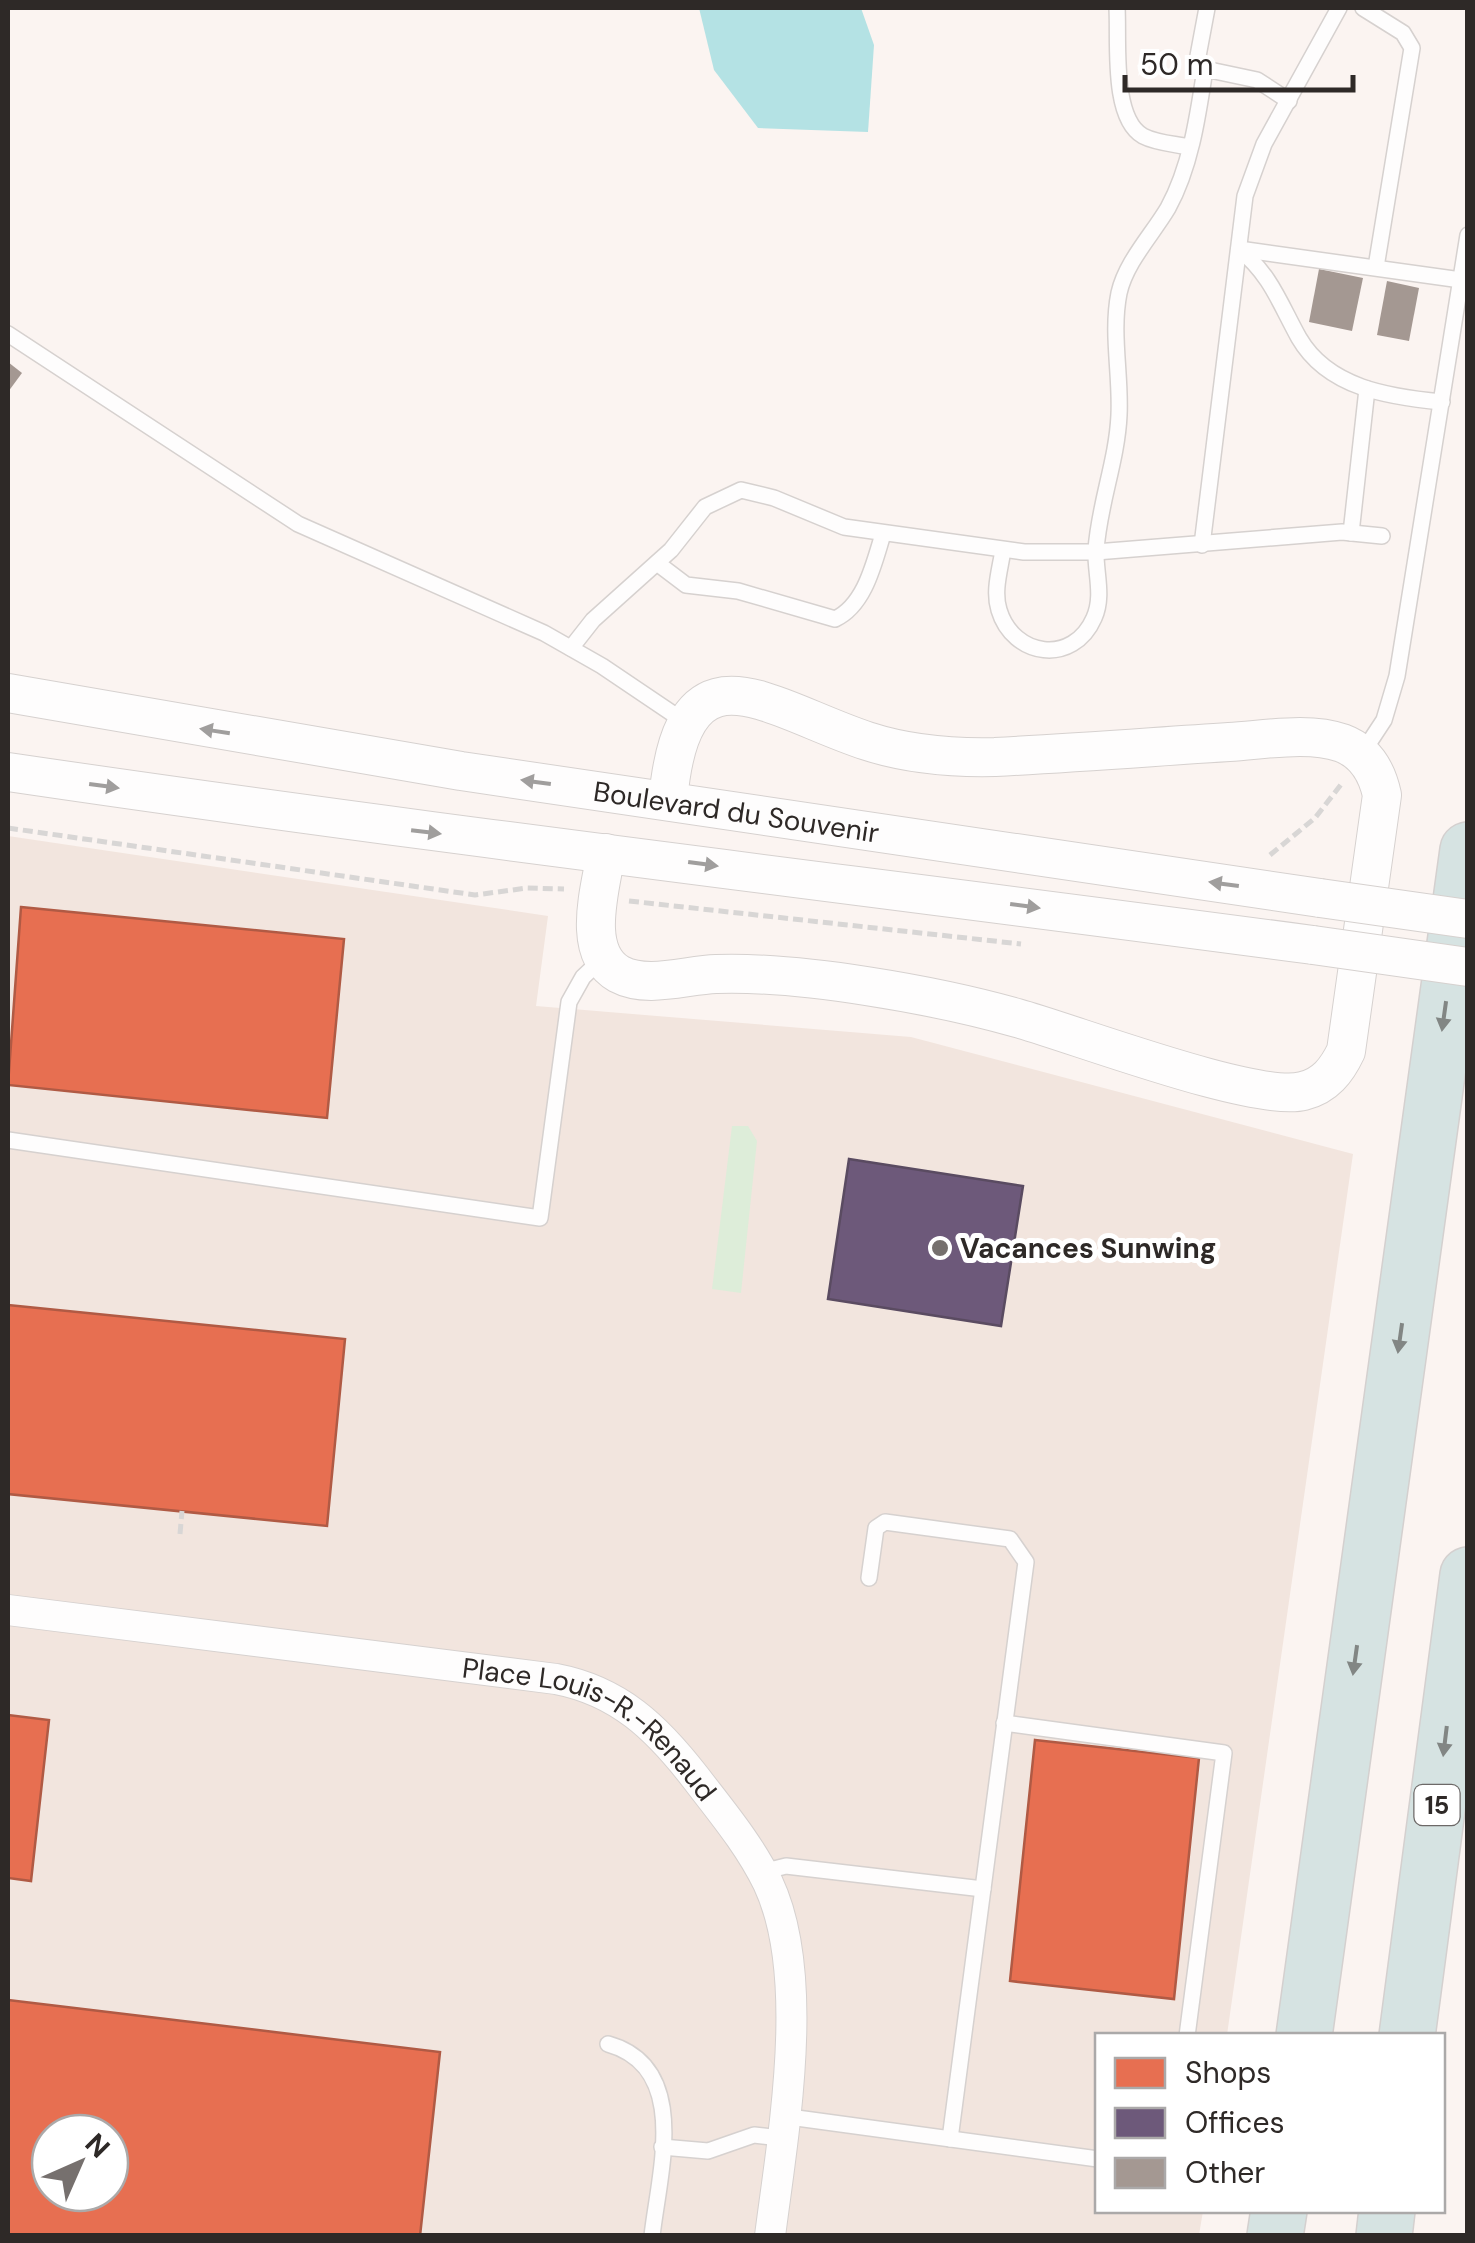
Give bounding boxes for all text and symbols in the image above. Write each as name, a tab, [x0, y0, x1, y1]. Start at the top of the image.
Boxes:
scale bar	[1125, 30, 1352, 92]
text: 50 m	[1140, 45, 1214, 84]
one-way arrow	[199, 722, 231, 738]
street label: Boulevard du Souvenir	[591, 772, 882, 851]
one-way arrow	[520, 773, 552, 789]
one-way arrow	[89, 779, 120, 795]
one-way arrow	[410, 825, 442, 841]
one-way arrow	[687, 856, 719, 872]
one-way arrow	[1207, 876, 1239, 892]
one-way arrow	[1009, 899, 1041, 915]
one-way arrow	[1436, 1001, 1452, 1033]
place label: Vacances Sunwing	[960, 1230, 1216, 1267]
marker: Vacances Sunwing	[929, 1237, 951, 1259]
one-way arrow	[1391, 1323, 1407, 1355]
one-way arrow	[1346, 1645, 1362, 1677]
street label: Place Louis-R.-Renaud	[460, 1649, 725, 1808]
one-way arrow	[1437, 1726, 1453, 1757]
road number: 15	[1414, 1785, 1460, 1825]
legend	[1095, 2033, 1445, 2213]
text: Shops	[1185, 2053, 1271, 2092]
text: Offices	[1185, 2103, 1285, 2142]
north arrow	[30, 2113, 130, 2213]
text: N	[77, 2125, 118, 2166]
text: Other	[1185, 2153, 1265, 2192]

